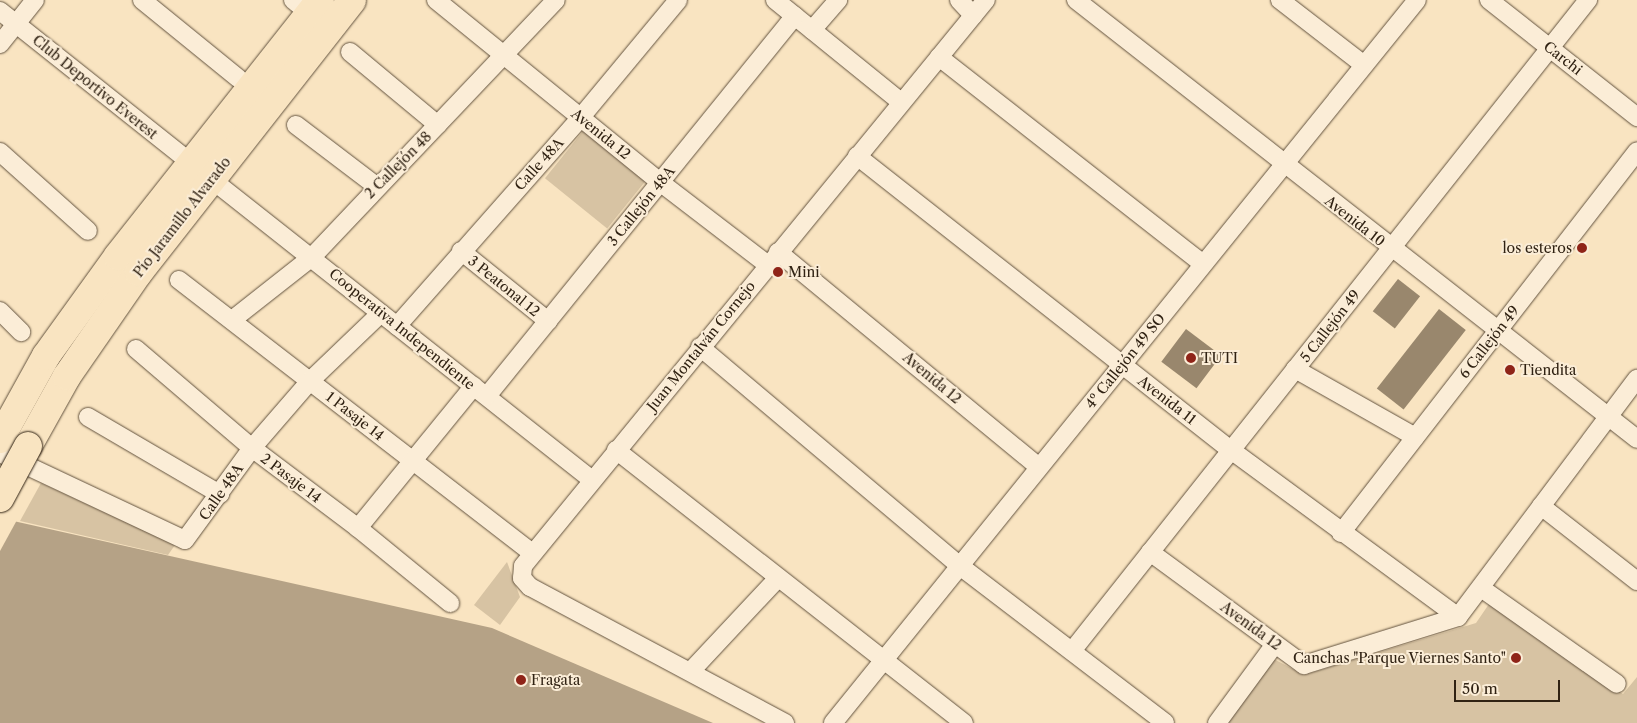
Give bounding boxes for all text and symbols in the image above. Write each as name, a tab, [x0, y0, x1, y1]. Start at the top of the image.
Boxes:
street label: Club Deportivo Everest	[29, 31, 161, 143]
street label: Carchi	[1540, 38, 1586, 78]
street label: Avenida 12	[568, 105, 634, 163]
street label: 2 Callejón 48	[361, 128, 435, 202]
street label: Calle 48A	[511, 134, 567, 194]
street label: Pío Jaramillo Alvarado	[130, 153, 234, 281]
street label: 3 Callejón 48A	[604, 163, 678, 249]
street label: Avenida 10	[1321, 192, 1389, 250]
place label: los esteros	[1502, 240, 1572, 256]
marker: los esteros	[1576, 242, 1588, 254]
street label: 3 Peatonal 12	[465, 252, 543, 320]
place label: Mini	[788, 264, 819, 280]
street label: Cooperativa Independiente	[326, 265, 478, 393]
marker: Mini	[772, 266, 784, 278]
street label: Juan Montalván Cornejo	[643, 278, 759, 414]
street label: 5 Callejón 49	[1297, 287, 1363, 365]
street label: 6 Callejón 49	[1455, 302, 1523, 382]
street label: 4º Callejón 49 SO	[1082, 310, 1168, 412]
street label: Avenida 12	[899, 349, 965, 407]
place label: TUTI	[1201, 350, 1238, 366]
marker: TUTI	[1185, 352, 1197, 364]
place label: Tiendita	[1520, 362, 1576, 378]
marker: Tiendita	[1504, 364, 1516, 376]
street label: Avenida 11	[1135, 372, 1199, 428]
street label: 1 Pasaje 14	[323, 388, 387, 444]
street label: 2 Pasaje 14	[258, 450, 324, 506]
street label: Calle 48A	[196, 461, 246, 523]
street label: Avenida 12	[1217, 598, 1285, 654]
place label: Canchas "Parque Viernes Santo"	[1292, 650, 1506, 666]
marker: Canchas "Parque Viernes Santo"	[1510, 652, 1522, 664]
scale bar	[1457, 670, 1563, 702]
place label: Fragata	[531, 672, 580, 688]
marker: Fragata	[515, 674, 527, 686]
text: 50 m	[1462, 679, 1498, 698]

